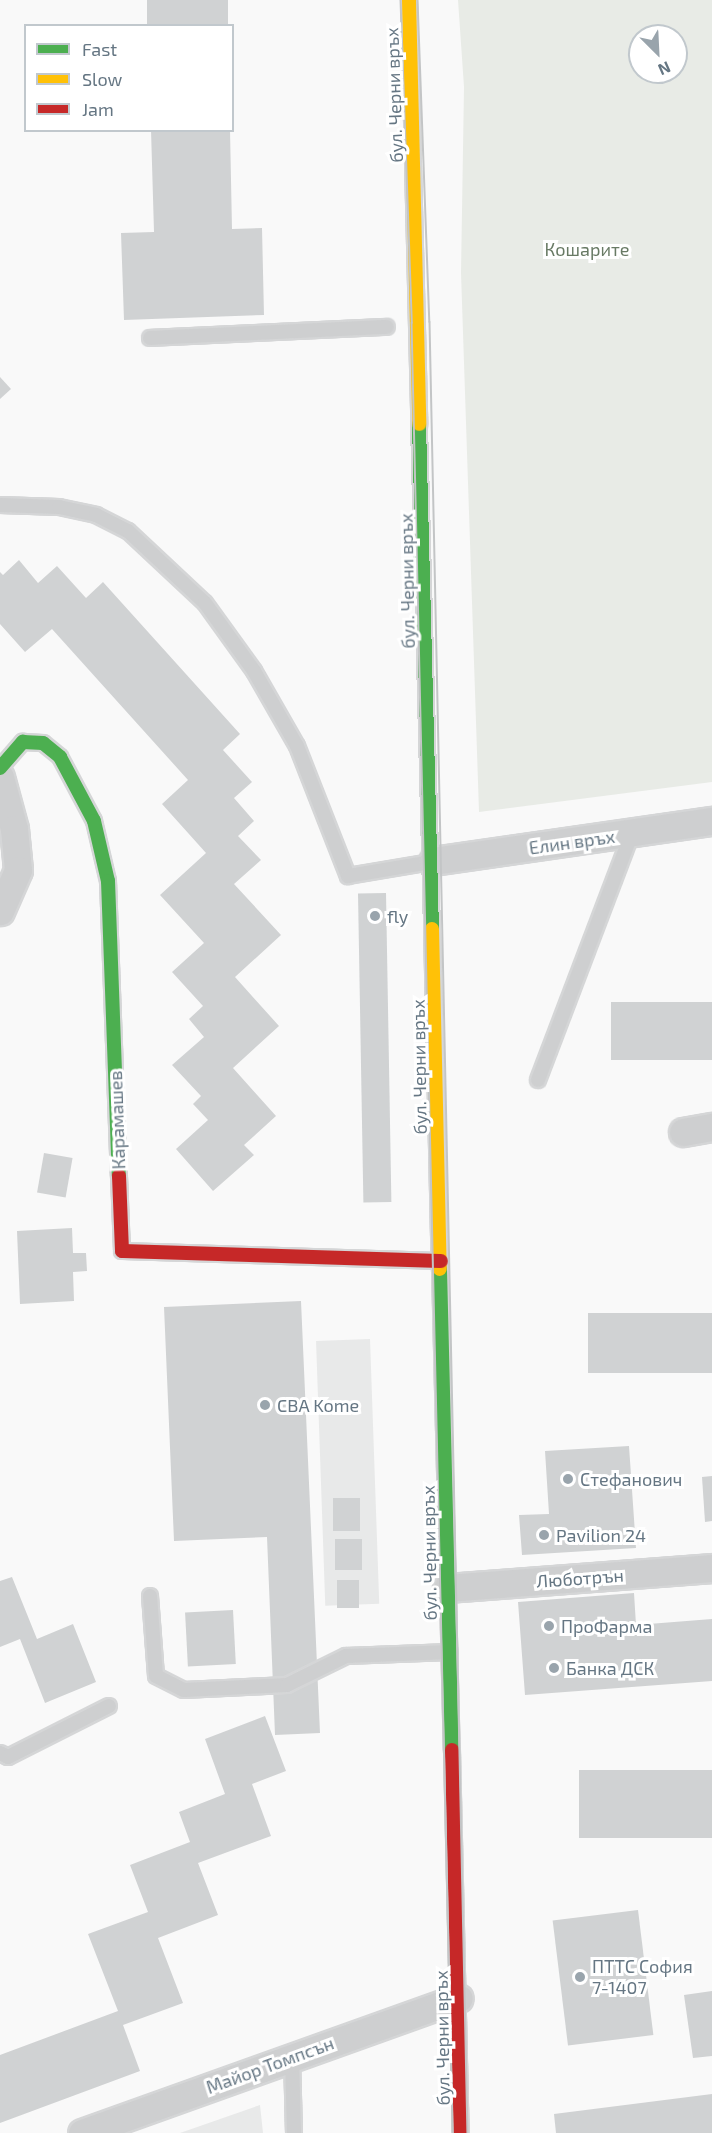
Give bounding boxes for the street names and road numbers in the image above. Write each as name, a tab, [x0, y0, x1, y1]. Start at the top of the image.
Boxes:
street label: бул. Черни връх	[381, 27, 407, 163]
street label: бул. Черни връх	[395, 513, 419, 649]
street label: Елин връх	[528, 825, 616, 859]
street label: бул. Черни връх	[407, 999, 431, 1135]
street label: Карамашев	[104, 1070, 130, 1170]
street label: бул. Черни връх	[417, 1485, 441, 1621]
street label: Люботрън	[536, 1564, 624, 1592]
street label: бул. Черни връх	[430, 1970, 454, 2106]
street label: Майор Томпсън	[203, 2032, 337, 2098]

